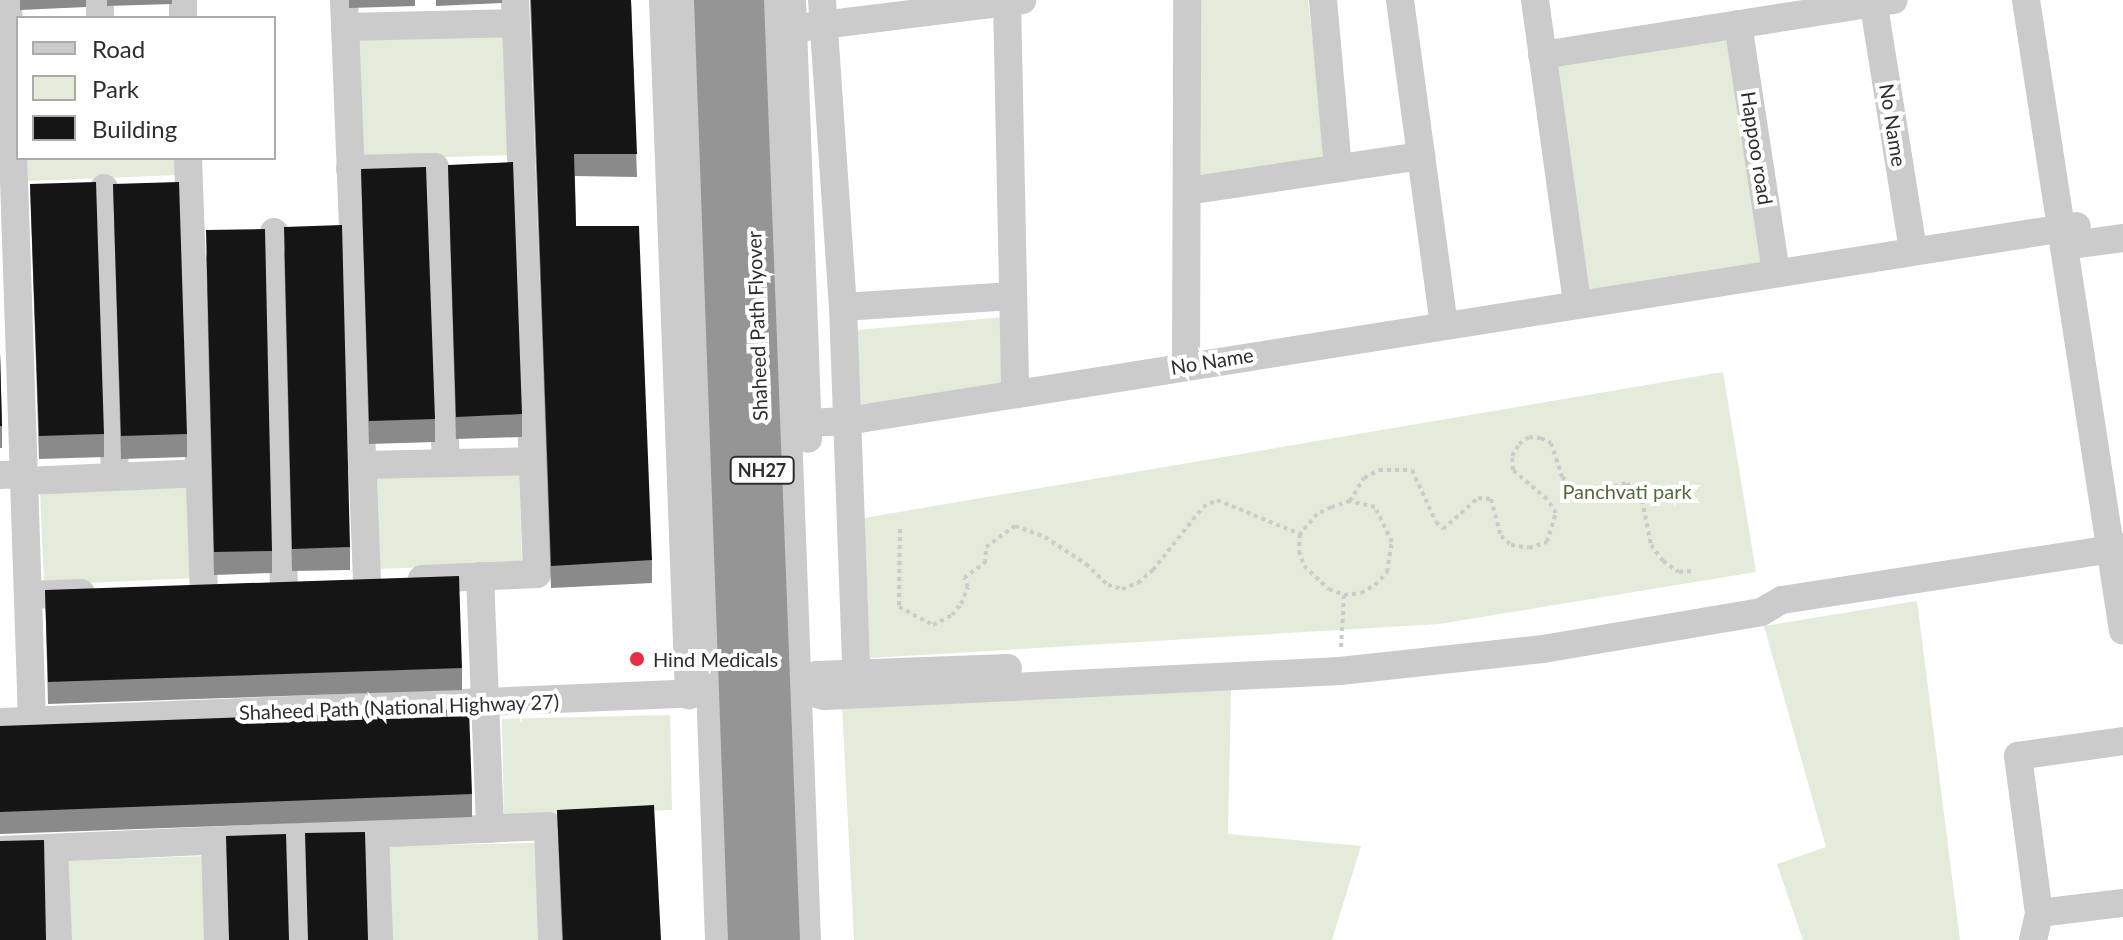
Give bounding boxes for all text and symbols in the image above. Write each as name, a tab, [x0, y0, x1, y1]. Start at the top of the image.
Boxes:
legend	[16, 16, 276, 160]
text: Road	[92, 34, 145, 63]
text: Park	[92, 74, 139, 103]
street label: No Name	[1875, 82, 1911, 168]
street label: Happoo road	[1736, 90, 1778, 206]
text: Building	[92, 114, 177, 143]
street label: Shaheed Path Flyover	[742, 231, 772, 421]
street label: No Name	[1169, 343, 1255, 379]
road number: NH27	[728, 456, 796, 484]
park label: Panchvati park	[1562, 479, 1692, 503]
place label: Hind Medicals	[653, 647, 778, 671]
marker: Hind Medicals	[628, 650, 646, 668]
street label: Shaheed Path (National Highway 27)	[238, 689, 560, 725]

